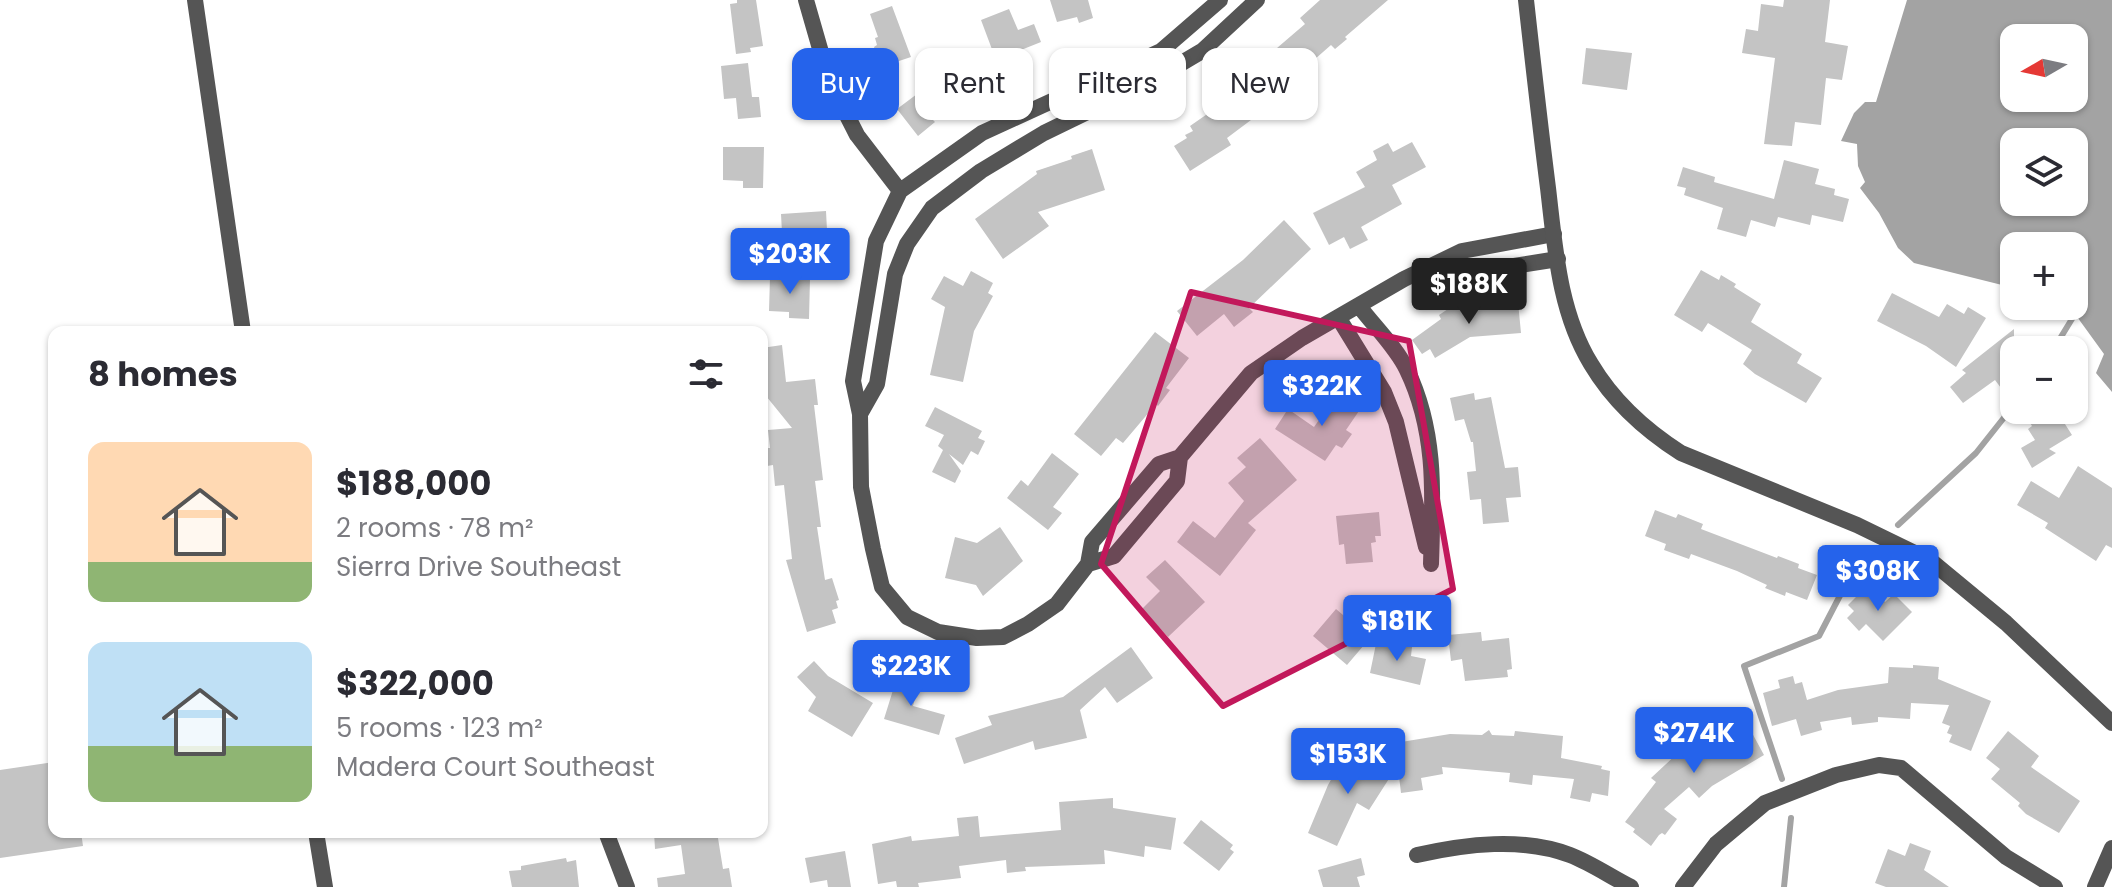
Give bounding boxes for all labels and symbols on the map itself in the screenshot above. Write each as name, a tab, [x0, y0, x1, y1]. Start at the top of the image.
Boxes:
north arrow	[2000, 24, 2088, 112]
pin: $203K	[734, 228, 846, 296]
pin: $188K	[1413, 258, 1525, 326]
pin: $322K	[1266, 360, 1378, 428]
pin: $308K	[1822, 545, 1934, 613]
pin: $181K	[1341, 595, 1453, 663]
pin: $223K	[855, 640, 967, 708]
pin: $274K	[1638, 707, 1750, 775]
pin: $153K	[1292, 728, 1404, 796]

